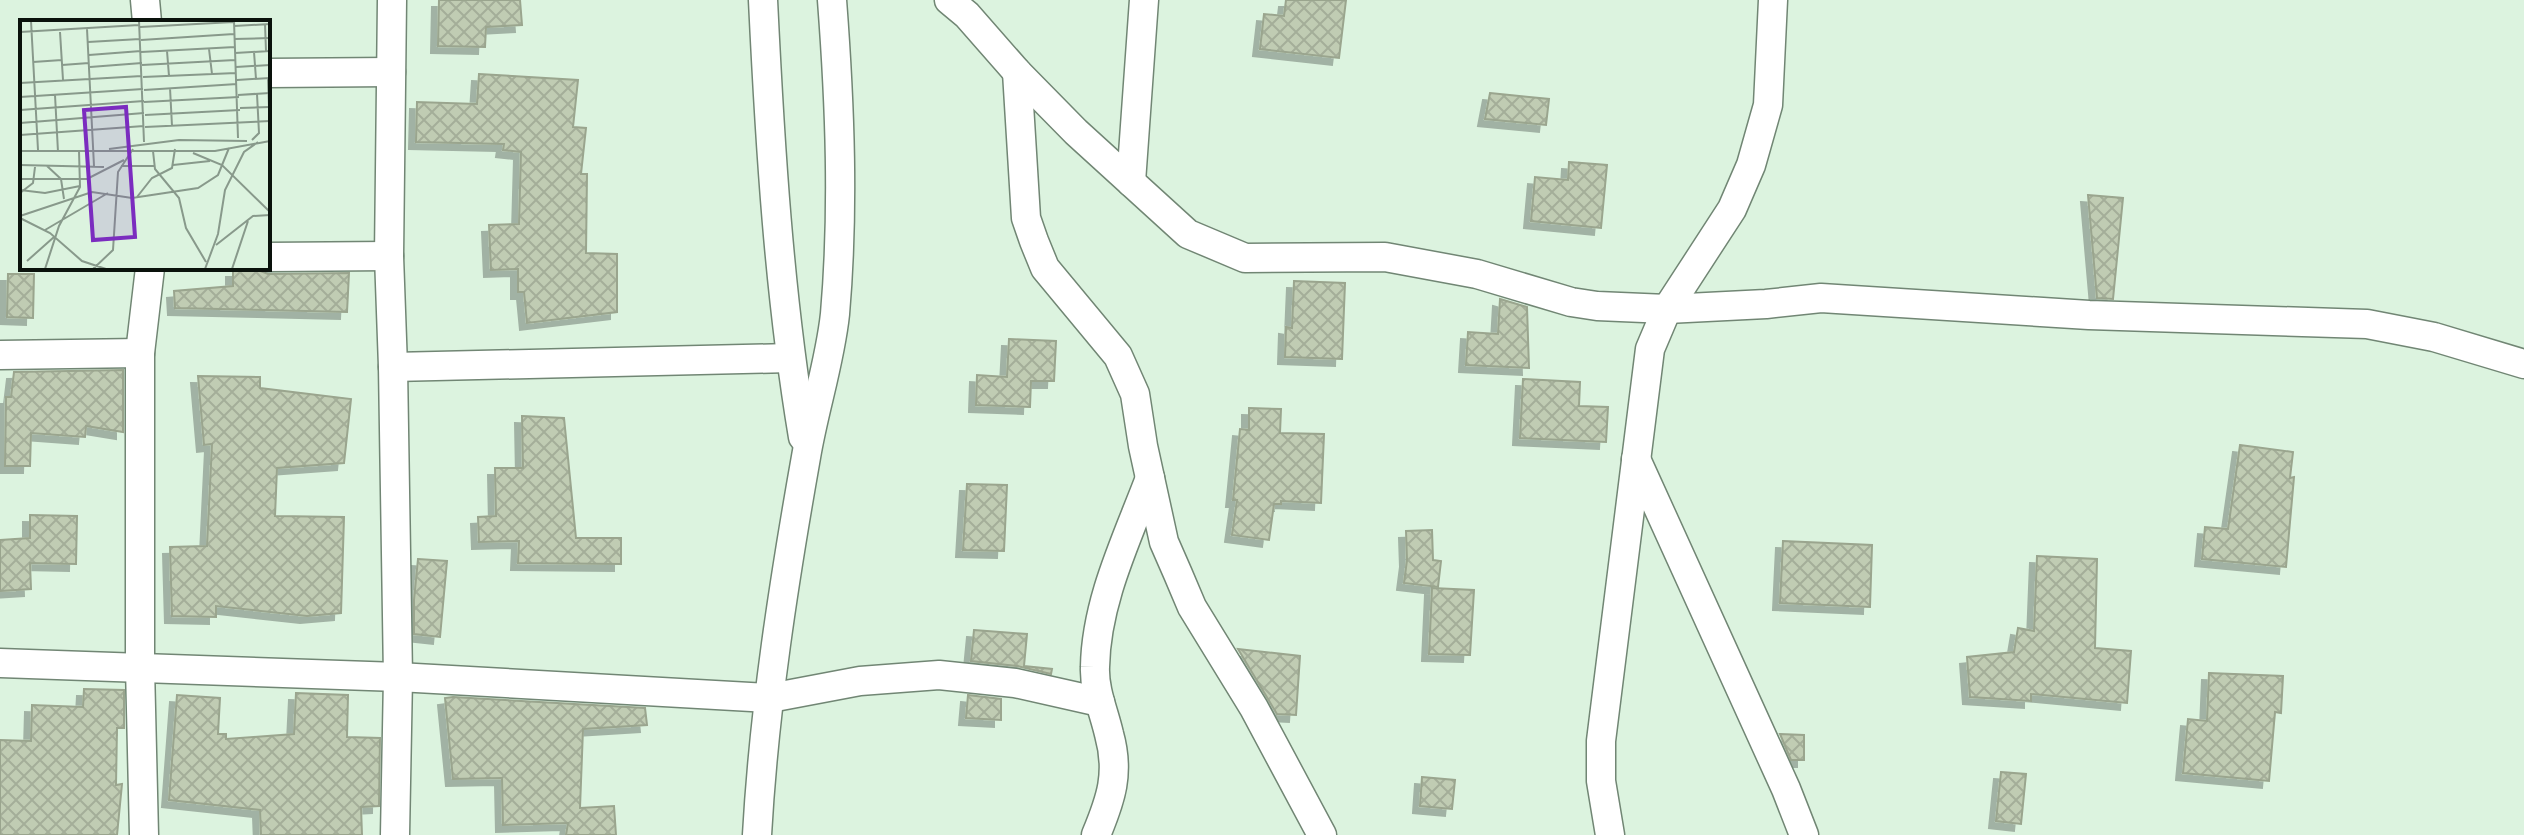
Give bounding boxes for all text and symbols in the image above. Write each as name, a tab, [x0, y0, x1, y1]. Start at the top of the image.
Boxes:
inset map	[20, 20, 270, 270]

